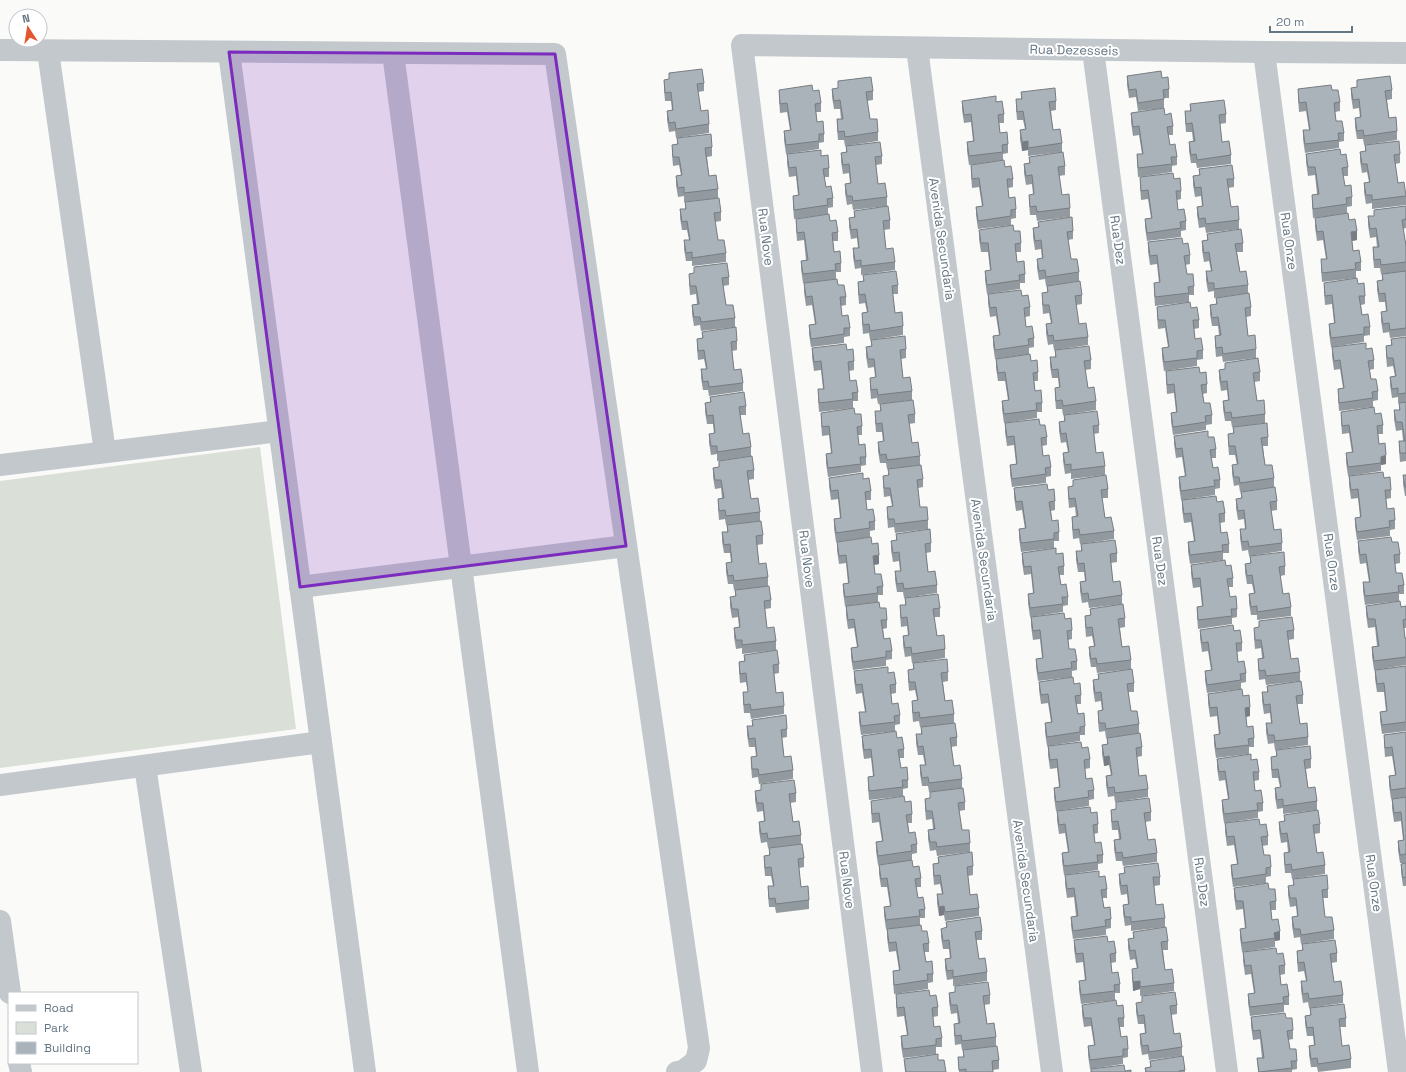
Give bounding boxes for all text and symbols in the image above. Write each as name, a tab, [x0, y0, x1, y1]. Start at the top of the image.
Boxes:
north arrow	[8, 8, 48, 48]
scale bar	[1270, 8, 1352, 34]
text: N	[21, 11, 31, 26]
text: 20 m	[1276, 14, 1304, 30]
street label: Rua Dezesseis	[1029, 41, 1119, 59]
street label: Avenida Secundaria	[925, 177, 959, 302]
street label: Rua Nove	[754, 207, 778, 267]
street label: Rua Onze	[1277, 211, 1301, 271]
street label: Rua Dez	[1106, 214, 1130, 266]
street label: Avenida Secundaria	[967, 498, 1001, 623]
street label: Rua Nove	[795, 529, 819, 589]
street label: Rua Onze	[1320, 532, 1344, 592]
street label: Rua Dez	[1148, 535, 1172, 587]
street label: Avenida Secundaria	[1009, 819, 1043, 944]
street label: Rua Nove	[835, 850, 859, 910]
street label: Rua Onze	[1362, 853, 1386, 913]
street label: Rua Dez	[1190, 856, 1214, 908]
legend	[8, 992, 138, 1064]
text: Road	[44, 1000, 73, 1016]
text: Park	[44, 1020, 69, 1036]
text: Building	[44, 1040, 91, 1056]

